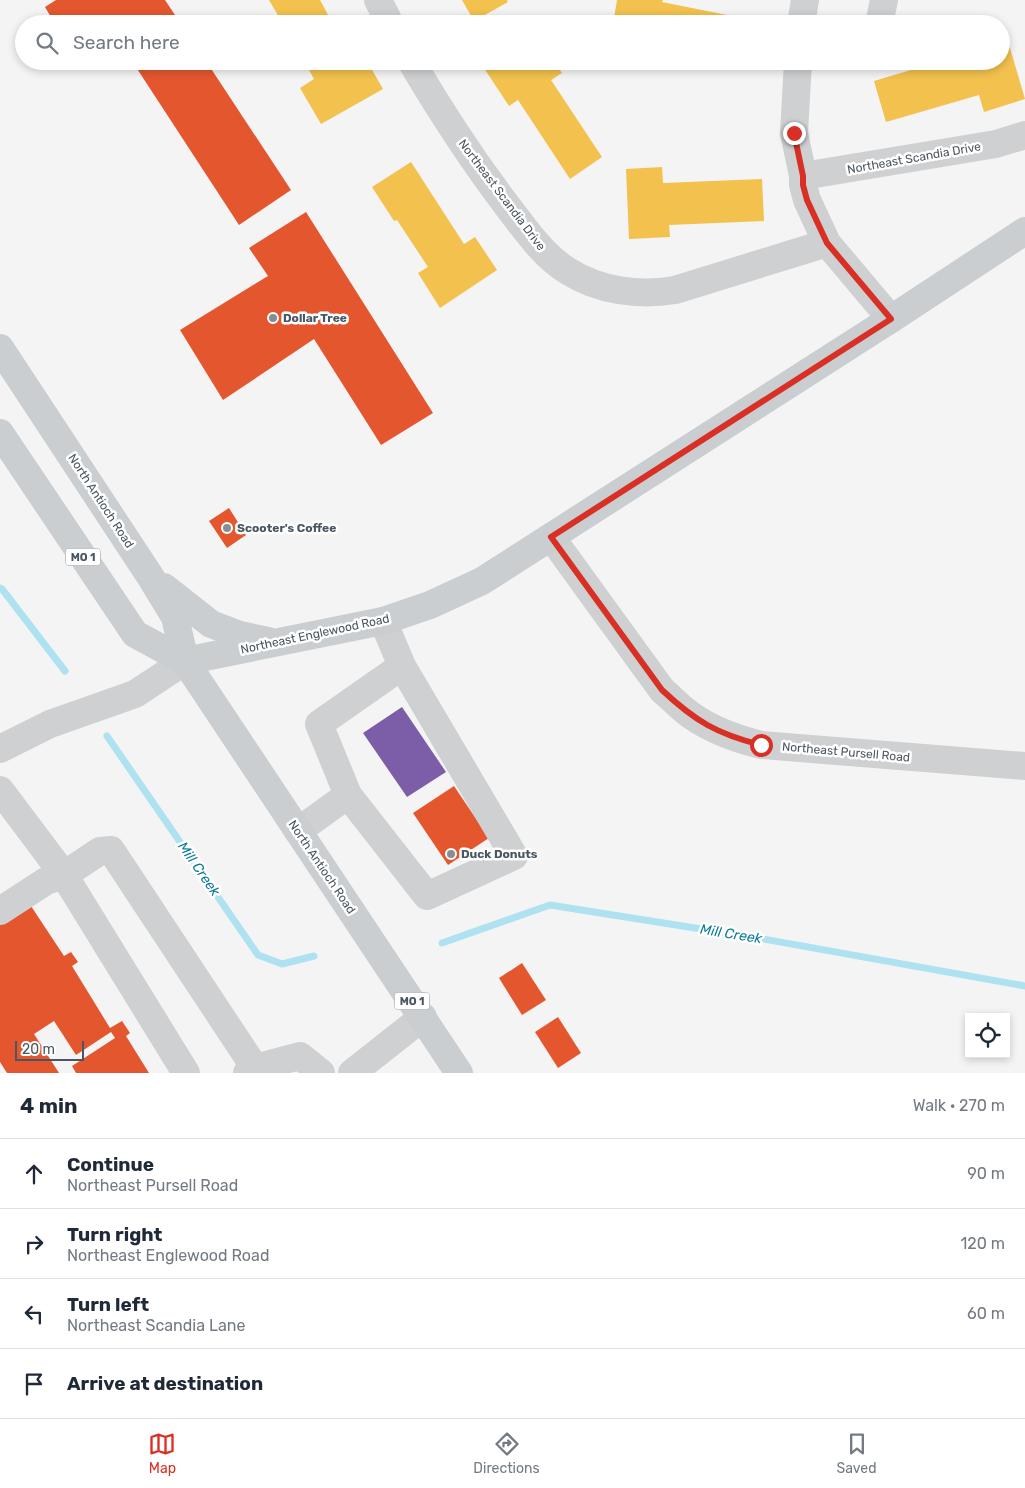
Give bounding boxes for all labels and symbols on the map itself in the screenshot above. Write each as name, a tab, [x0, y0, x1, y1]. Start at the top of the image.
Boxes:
route end	[783, 122, 806, 145]
street label: Northeast Scandia Drive	[456, 137, 548, 253]
street label: Northeast Scandia Drive	[846, 139, 982, 177]
place label: Dollar Tree	[283, 311, 347, 325]
marker: Dollar Tree	[267, 312, 279, 324]
street label: North Antioch Road	[65, 451, 137, 551]
place label: Scooter's Coffee	[237, 521, 336, 535]
marker: Scooter's Coffee	[221, 522, 233, 534]
road number: MO 1	[66, 548, 100, 566]
street label: Northeast Englewood Road	[239, 611, 391, 657]
route start	[750, 734, 773, 757]
street label: Northeast Pursell Road	[781, 739, 911, 765]
street label: North Antioch Road	[286, 818, 358, 916]
water label: Mill Creek	[174, 839, 224, 900]
place label: Duck Donuts	[461, 847, 538, 861]
marker: Duck Donuts	[445, 848, 457, 860]
water label: Mill Creek	[699, 921, 764, 947]
road number: MO 1	[394, 992, 430, 1009]
scale bar	[15, 1038, 84, 1061]

